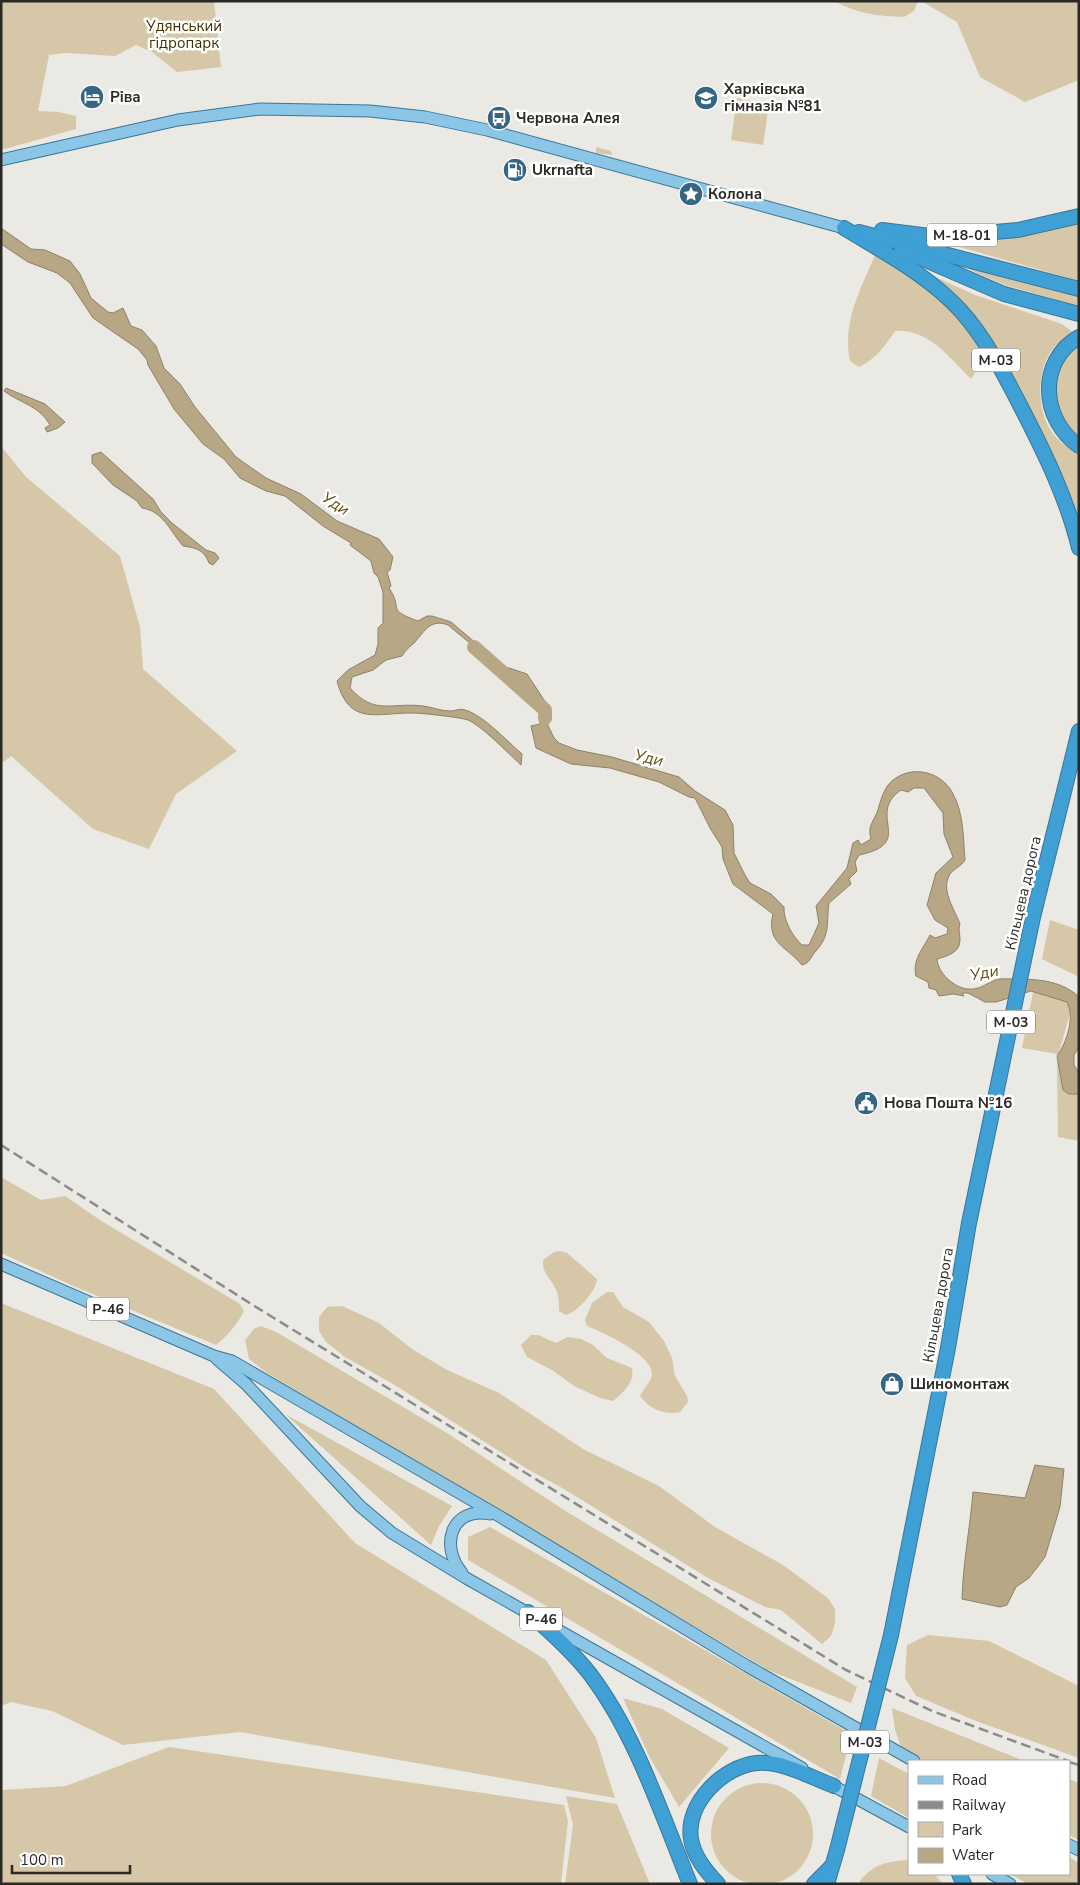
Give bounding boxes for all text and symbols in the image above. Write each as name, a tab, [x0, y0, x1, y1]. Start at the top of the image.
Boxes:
park label: Удянський гідропарк	[145, 16, 222, 53]
place label: Харківська гімназія №81	[723, 79, 822, 116]
hotel icon: Ріва	[79, 84, 105, 110]
school or university icon: Харківська гімназія №81	[693, 85, 719, 111]
place label: Ріва	[110, 87, 141, 107]
bus stop icon: Червона Алея	[486, 105, 512, 131]
place label: Червона Алея	[516, 108, 620, 128]
fuel station icon: Ukrnafta	[502, 157, 528, 183]
place label: Ukrnafta	[532, 160, 593, 180]
place icon: Колона	[678, 181, 704, 207]
place label: Колона	[708, 184, 762, 204]
road number: М-18-01	[927, 224, 997, 246]
road number: М-03	[972, 348, 1020, 372]
water label: Уди	[317, 487, 354, 521]
water label: Уди	[632, 744, 665, 772]
street label: Кільцева дорога	[1000, 834, 1046, 952]
water label: Уди	[968, 960, 1000, 986]
road number: М-03	[987, 1010, 1035, 1034]
public building icon: Нова Пошта №16	[853, 1090, 879, 1116]
place label: Нова Пошта №16	[884, 1093, 1012, 1113]
street label: Кільцева дорога	[918, 1246, 958, 1364]
road number: Р-46	[87, 1298, 129, 1320]
shop icon: Шиномонтаж	[879, 1371, 905, 1397]
place label: Шиномонтаж	[910, 1374, 1010, 1394]
road number: Р-46	[520, 1608, 562, 1630]
road number: М-03	[841, 1730, 889, 1754]
legend	[908, 1760, 1070, 1875]
text: Road	[952, 1770, 987, 1790]
text: Railway	[952, 1795, 1006, 1815]
text: Park	[952, 1820, 982, 1840]
scale bar	[12, 1842, 130, 1874]
text: Water	[952, 1845, 995, 1865]
text: 100 m	[20, 1850, 64, 1870]

